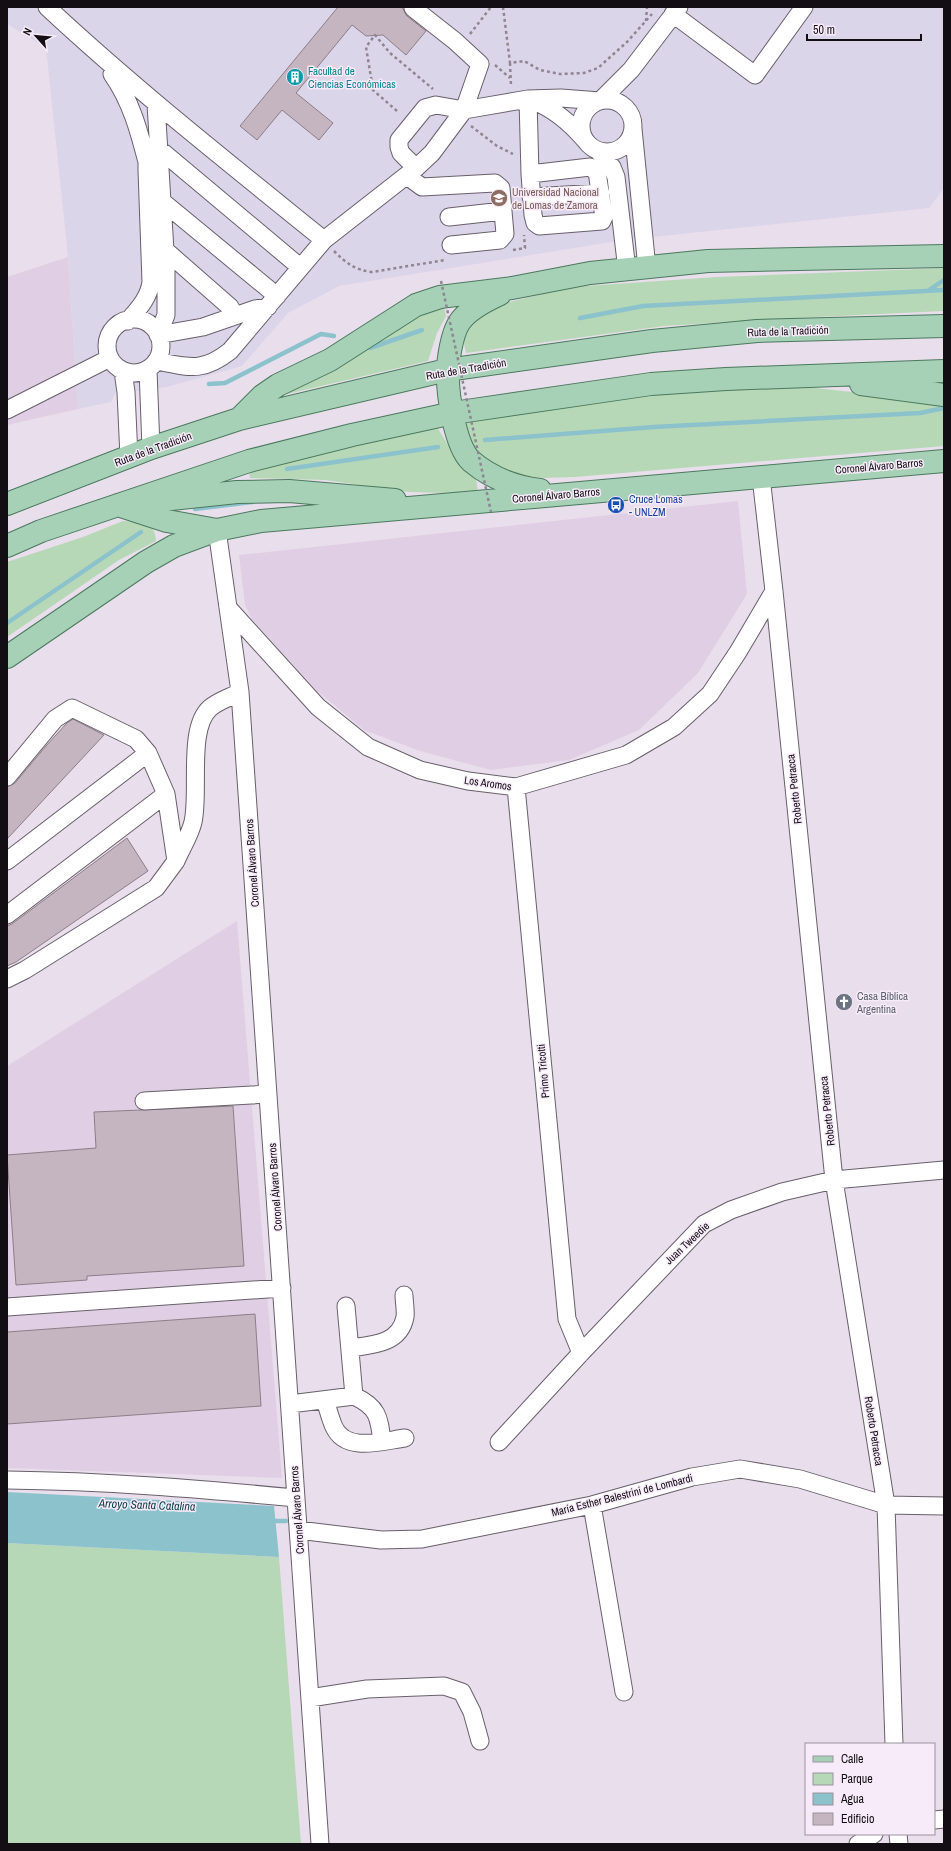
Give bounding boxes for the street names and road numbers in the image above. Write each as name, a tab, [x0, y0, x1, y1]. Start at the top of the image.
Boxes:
street label: Ruta de la Tradición	[747, 323, 829, 339]
street label: Ruta de la Tradición	[425, 355, 507, 383]
street label: Ruta de la Tradición	[112, 429, 194, 469]
street label: Coronel Álvaro Barros	[834, 455, 924, 477]
street label: Coronel Álvaro Barros	[511, 484, 601, 506]
street label: Roberto Petracca	[783, 753, 805, 825]
street label: Los Aromos	[463, 773, 513, 793]
street label: Coronel Álvaro Barros	[242, 818, 262, 907]
street label: Primo Tricotti	[534, 1043, 552, 1099]
street label: Roberto Petracca	[816, 1075, 838, 1147]
street label: Coronel Álvaro Barros	[265, 1142, 285, 1231]
street label: Juan Tweedie	[662, 1219, 712, 1267]
street label: Roberto Petracca	[862, 1395, 886, 1467]
street label: Coronel Álvaro Barros	[287, 1465, 307, 1554]
street label: María Esther Balestrini de Lombardi	[550, 1471, 694, 1519]

